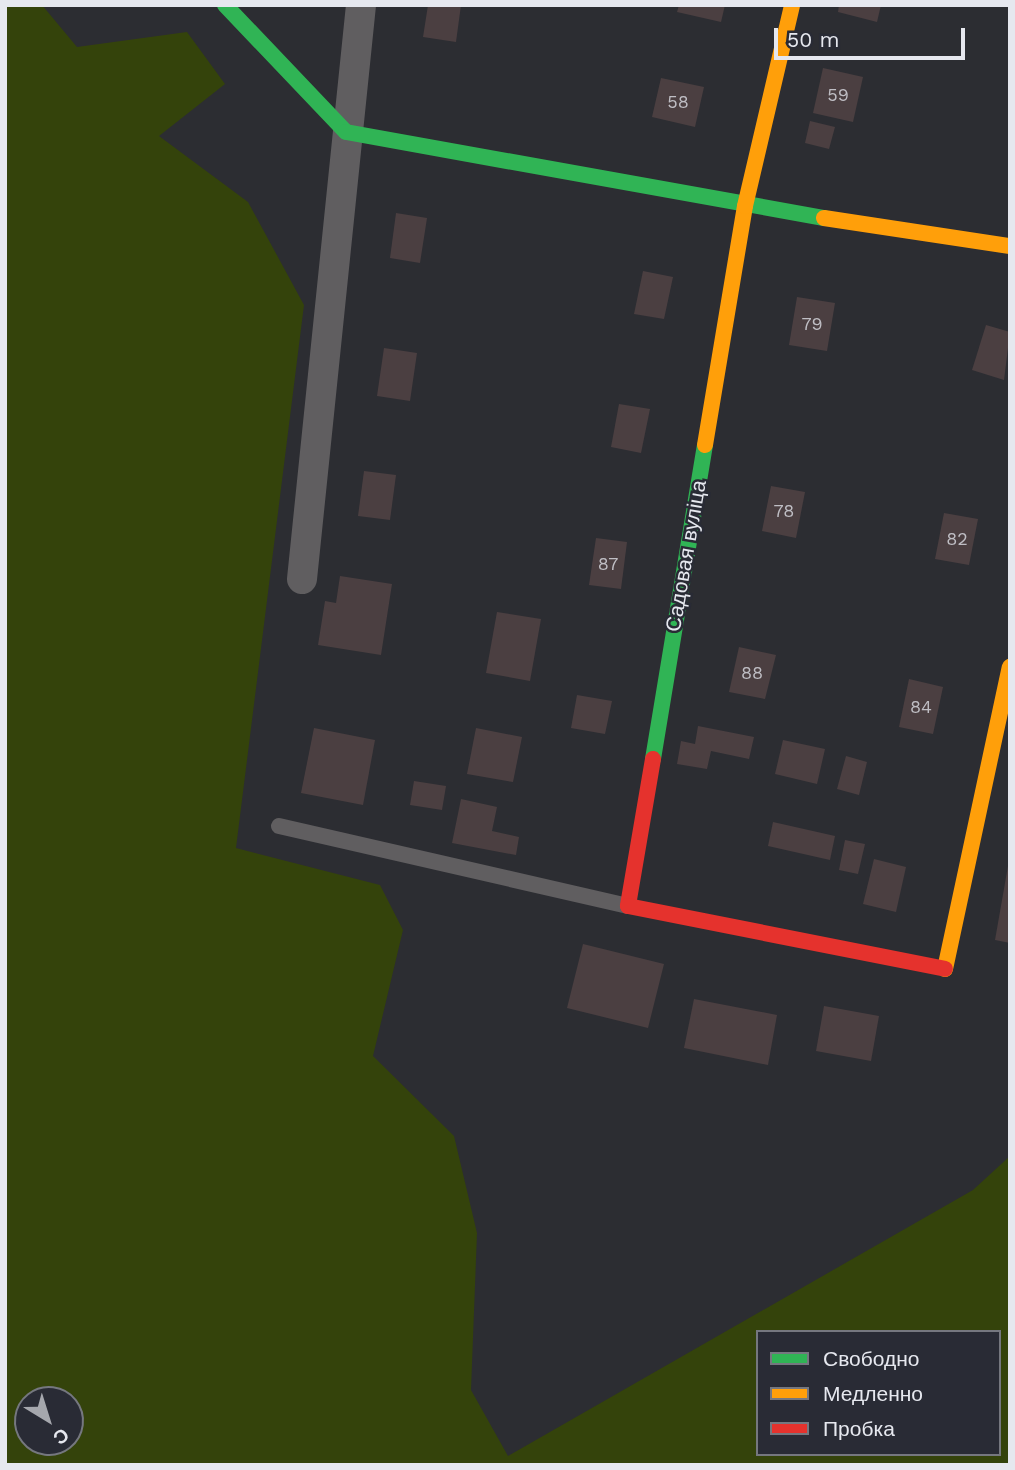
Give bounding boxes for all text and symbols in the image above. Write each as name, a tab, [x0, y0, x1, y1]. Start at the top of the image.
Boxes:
scale bar	[777, 14, 968, 58]
text: 50 m	[787, 27, 839, 52]
house number: 59	[827, 84, 849, 106]
house number: 58	[667, 91, 689, 113]
house number: 79	[801, 313, 823, 335]
street label: Садовая вуліца	[660, 478, 712, 634]
house number: 78	[774, 500, 794, 522]
house number: 82	[946, 528, 968, 550]
house number: 87	[598, 553, 618, 575]
house number: 88	[741, 662, 763, 684]
house number: 84	[910, 696, 932, 718]
legend	[756, 1330, 1001, 1456]
text: Свободно	[823, 1346, 920, 1371]
text: Медленно	[823, 1381, 923, 1406]
north arrow	[14, 1386, 84, 1456]
text: Пробка	[823, 1416, 895, 1441]
text: С	[49, 1423, 74, 1450]

